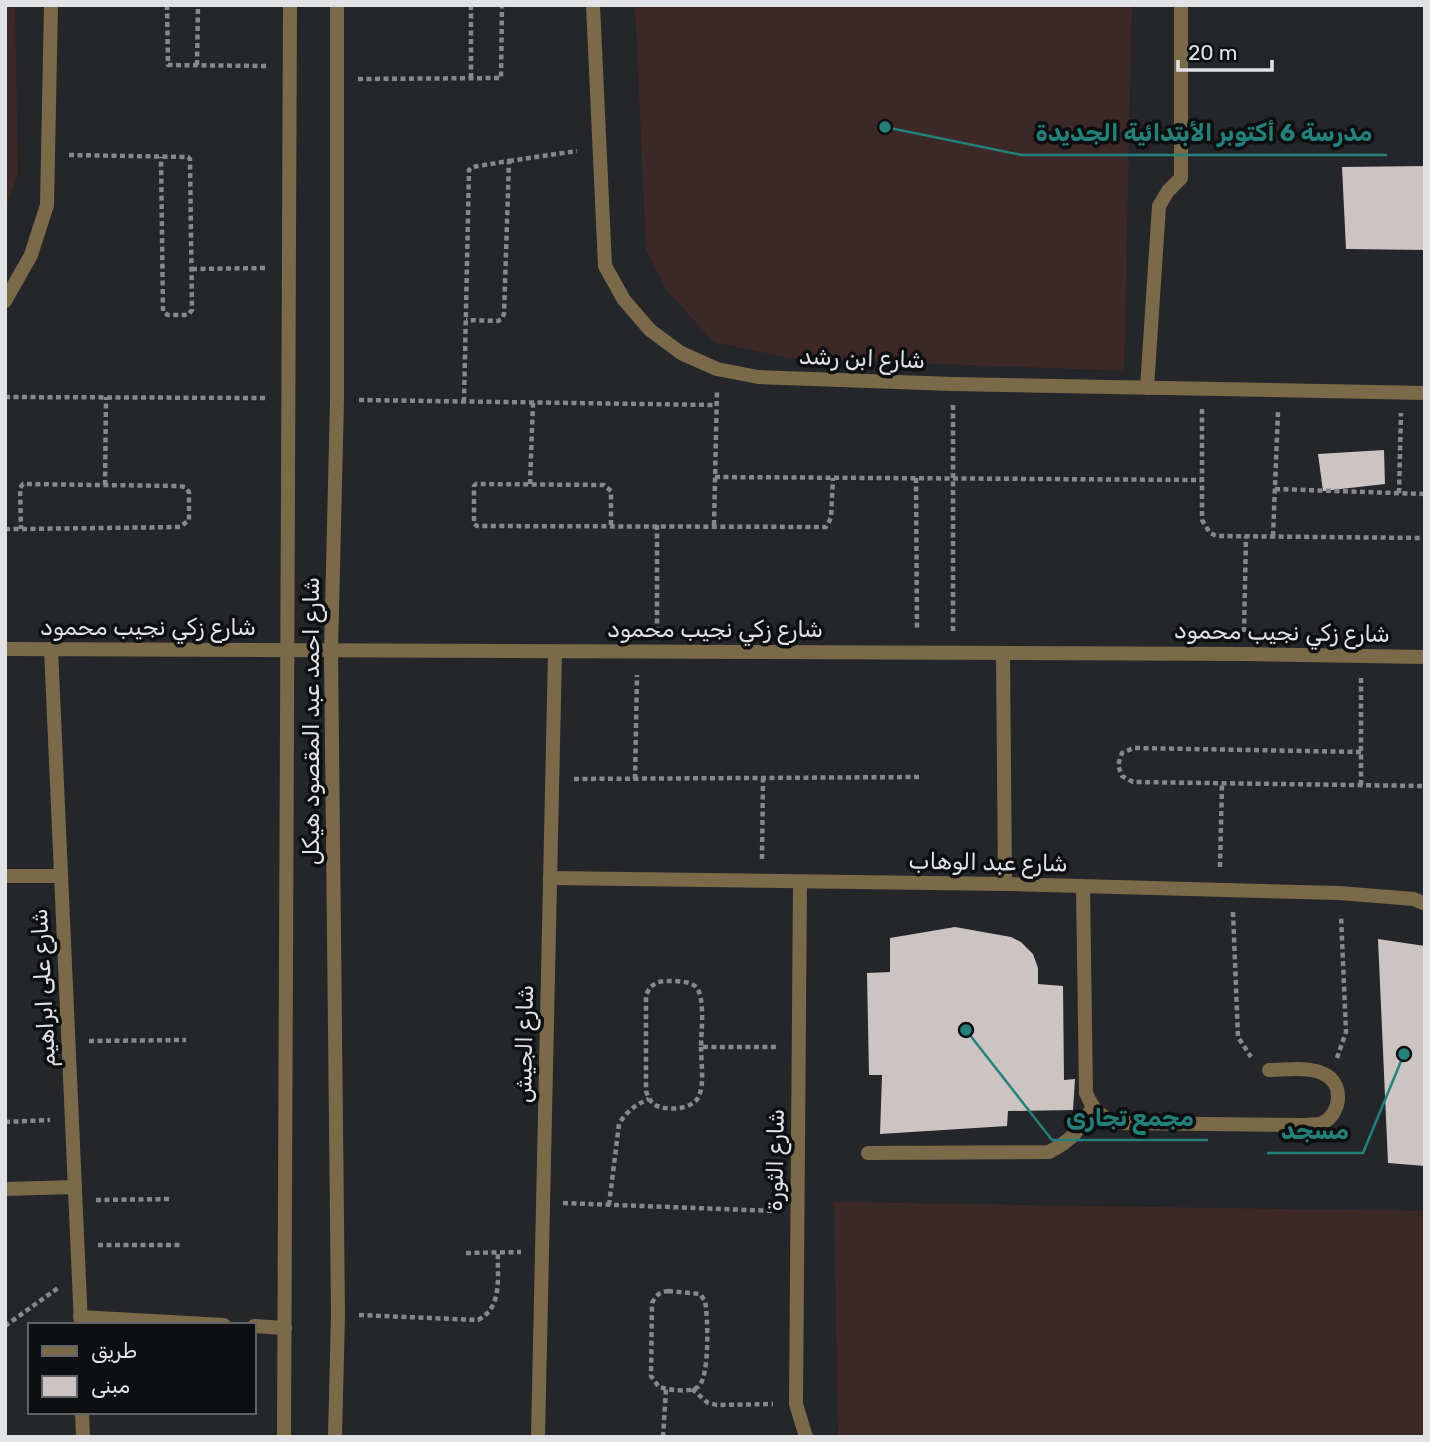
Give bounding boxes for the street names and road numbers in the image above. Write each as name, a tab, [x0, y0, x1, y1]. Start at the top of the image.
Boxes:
street label: شارع ابن رشد	[798, 342, 926, 376]
street label: شارع احمد عبد المقصود هيكل	[297, 577, 327, 865]
street label: شارع زكي نجيب محمود	[40, 613, 256, 644]
street label: شارع زكي نجيب محمود	[607, 615, 823, 646]
street label: شارع زكي نجيب محمود	[1174, 616, 1390, 651]
street label: شارع عبد الوهاب	[908, 847, 1068, 879]
street label: شارع على ابراهيم	[25, 908, 63, 1068]
street label: شارع الجيش	[509, 985, 541, 1104]
street label: شارع الثورة	[760, 1108, 792, 1212]

